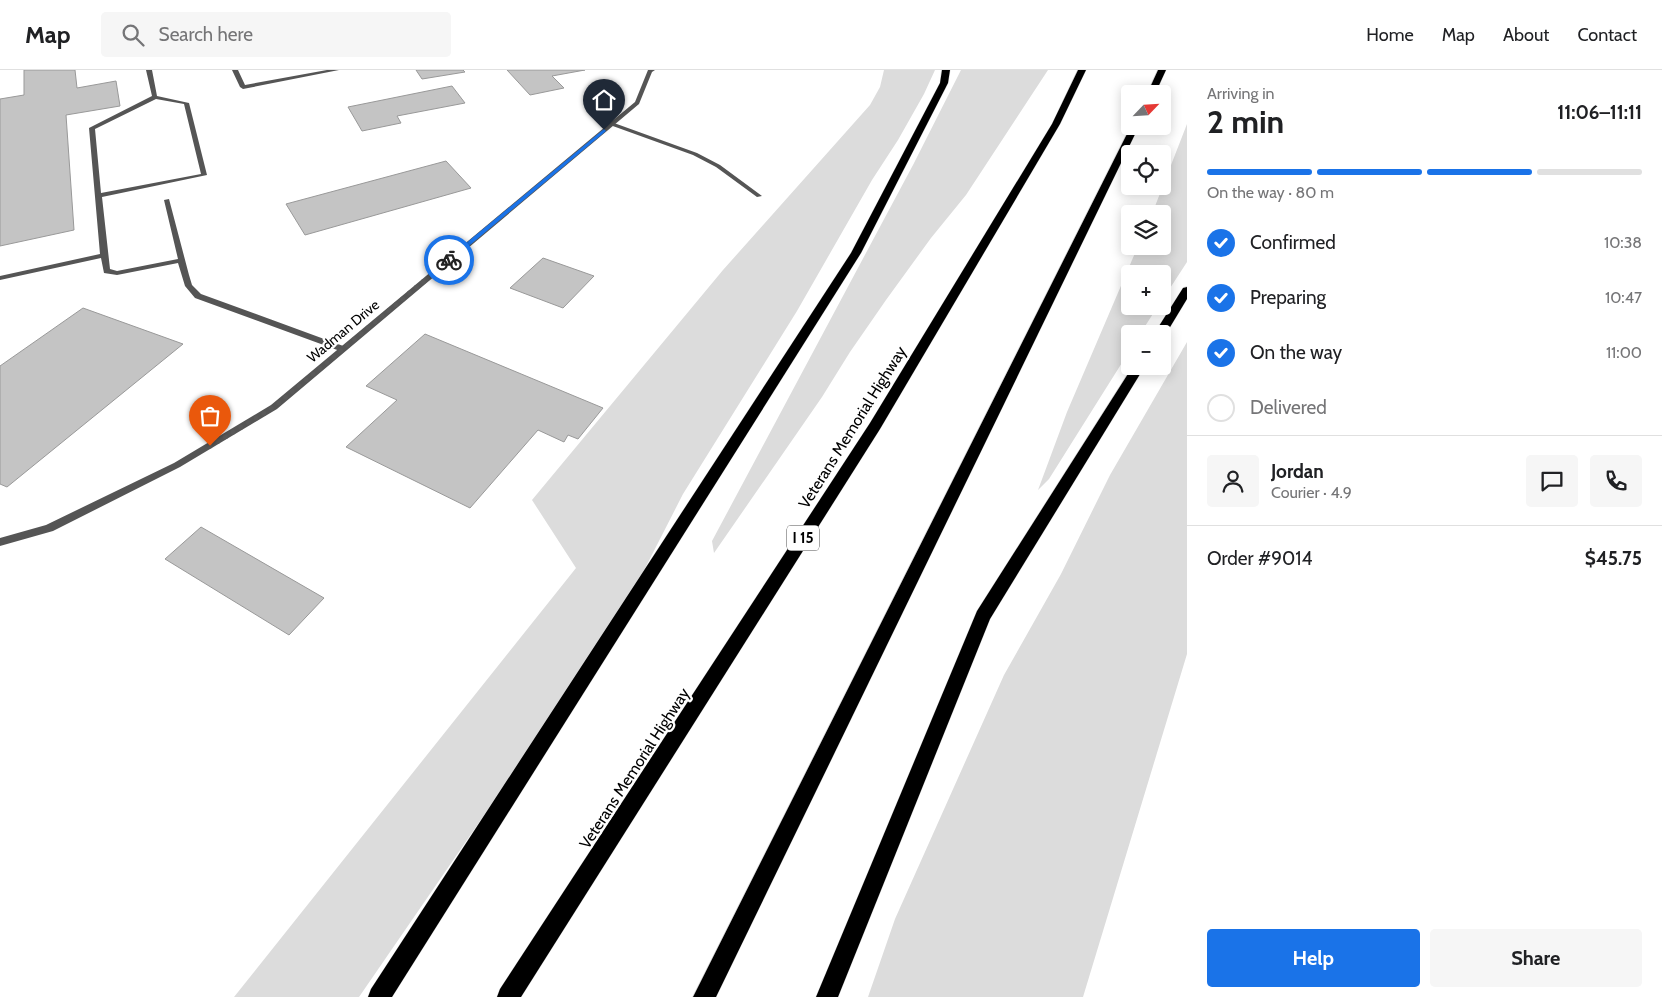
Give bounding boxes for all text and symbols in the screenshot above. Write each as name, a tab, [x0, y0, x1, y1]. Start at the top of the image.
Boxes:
search box	[101, 12, 451, 57]
text: Map	[25, 20, 71, 49]
icon: search	[119, 21, 147, 49]
text: Search here	[159, 23, 253, 46]
text: Home	[1366, 24, 1414, 46]
text: Map	[1442, 24, 1475, 46]
text: About	[1503, 24, 1549, 46]
text: Contact	[1577, 24, 1637, 46]
pin	[583, 79, 625, 130]
text: Arriving in	[1207, 84, 1274, 103]
north arrow	[1121, 85, 1171, 135]
map controls	[1121, 85, 1171, 375]
icon: home	[590, 86, 618, 114]
text: 11:06–11:11	[1557, 101, 1642, 124]
text: 2 min	[1207, 102, 1284, 141]
button: locate	[1121, 145, 1171, 195]
text: On the way · 80 m	[1207, 183, 1334, 202]
button: layers	[1121, 205, 1171, 255]
icon: check	[1207, 229, 1235, 257]
text: Confirmed	[1250, 231, 1336, 254]
text: 10:38	[1604, 233, 1642, 252]
courier	[424, 235, 474, 285]
icon: bike	[435, 246, 463, 274]
button: +	[1121, 265, 1171, 315]
icon: check	[1207, 284, 1235, 312]
text: Preparing	[1250, 286, 1326, 309]
text: 10:47	[1605, 288, 1642, 307]
street label: Wadman Drive	[303, 296, 383, 366]
button: −	[1121, 325, 1171, 375]
icon: check	[1207, 339, 1235, 367]
text: On the way	[1250, 341, 1342, 364]
street label: Veterans Memorial Highway	[795, 343, 910, 512]
text: 11:00	[1606, 343, 1642, 362]
pin	[189, 395, 231, 446]
text: Delivered	[1250, 396, 1327, 419]
icon: bag	[196, 402, 224, 430]
button: person	[1207, 455, 1259, 507]
button: chat	[1526, 455, 1578, 507]
button: phone	[1590, 455, 1642, 507]
text: Jordan	[1271, 460, 1324, 483]
text: Courier · 4.9	[1271, 483, 1352, 502]
road number: I 15	[787, 526, 819, 550]
text: Order #9014	[1207, 547, 1312, 570]
text: $45.75	[1585, 547, 1642, 570]
street label: Veterans Memorial Highway	[575, 684, 693, 852]
button: Help	[1207, 929, 1420, 987]
button: Share	[1430, 929, 1642, 987]

